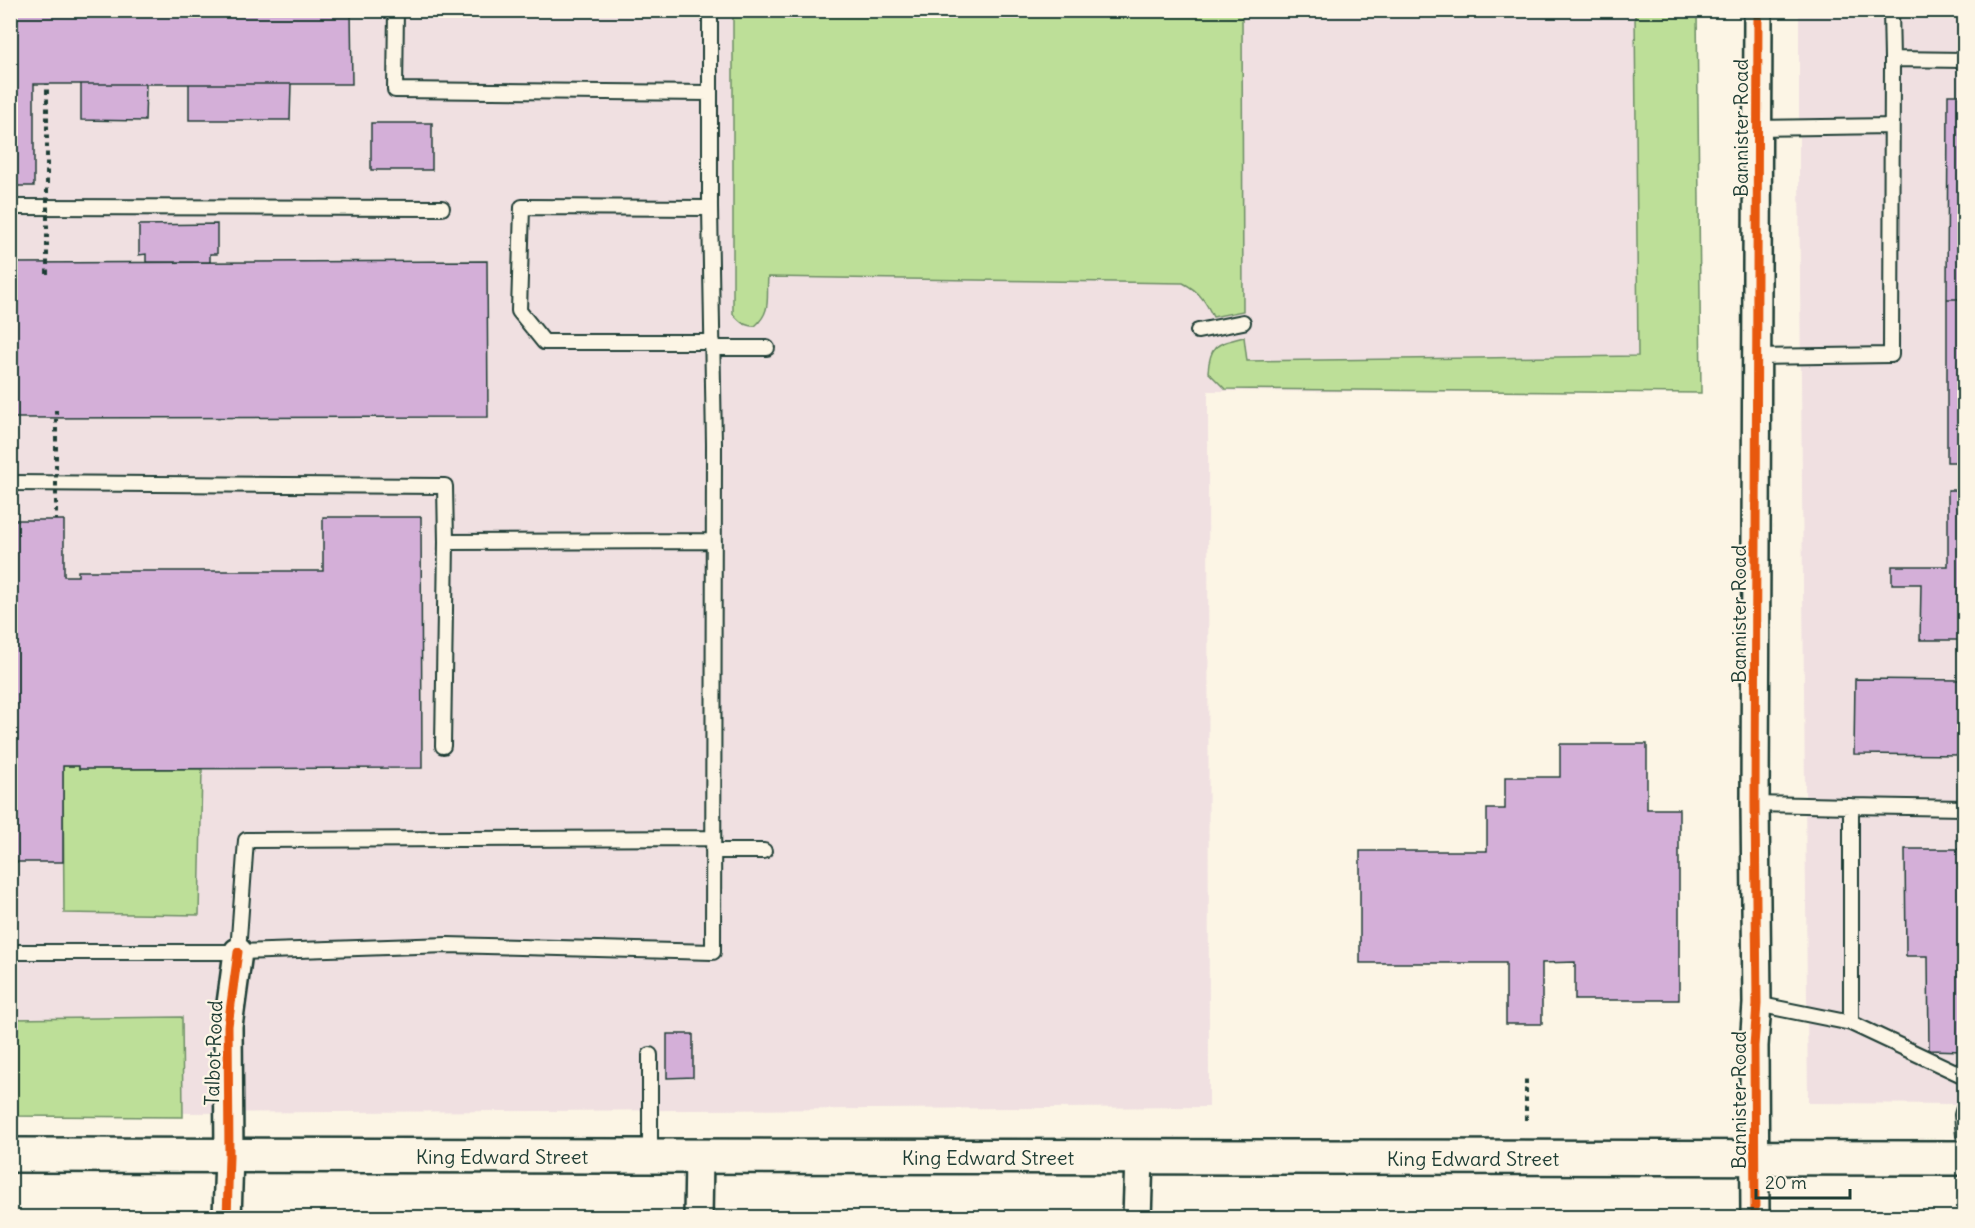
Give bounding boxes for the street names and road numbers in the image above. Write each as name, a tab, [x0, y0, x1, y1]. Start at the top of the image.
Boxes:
street label: Bannister Road	[1728, 59, 1753, 197]
street label: Bannister Road	[1726, 545, 1751, 683]
street label: Talbot Road	[199, 1000, 227, 1106]
street label: Bannister Road	[1726, 1031, 1751, 1169]
street label: King Edward Street	[416, 1144, 589, 1169]
street label: King Edward Street	[902, 1145, 1075, 1170]
street label: King Edward Street	[1387, 1146, 1560, 1171]

